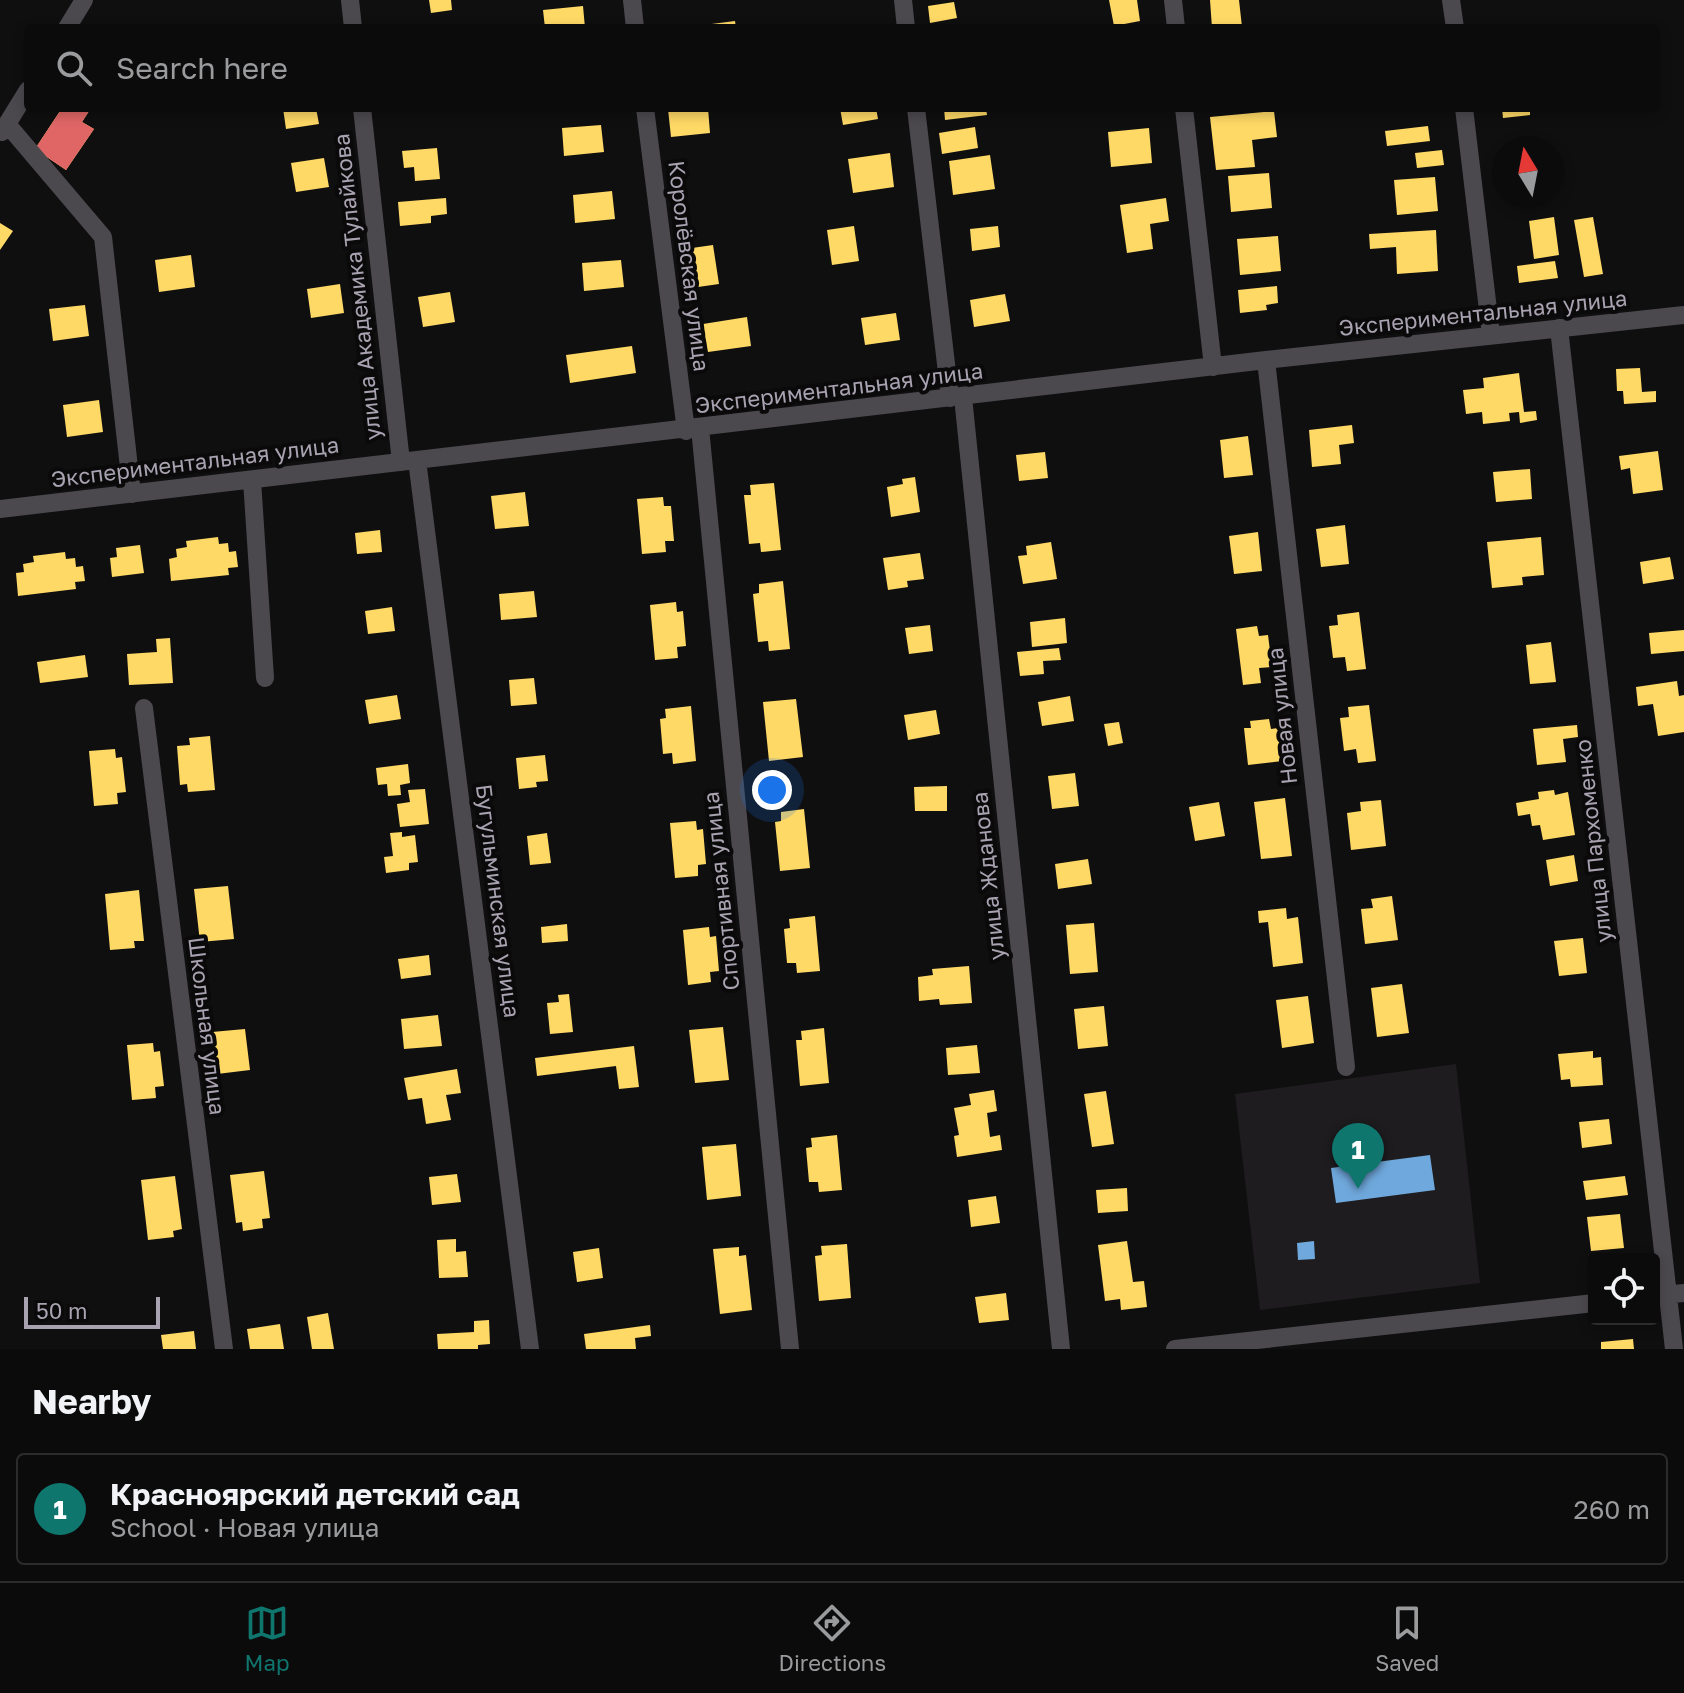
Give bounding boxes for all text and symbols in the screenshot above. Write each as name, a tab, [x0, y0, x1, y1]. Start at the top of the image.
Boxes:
search box	[24, 24, 1660, 112]
icon: search	[52, 46, 96, 90]
text: Search here	[116, 50, 288, 86]
street label: улица Академика Тулайкова	[327, 132, 386, 442]
north arrow	[1492, 136, 1564, 208]
street label: Королёвская улица	[663, 159, 716, 373]
street label: Экспериментальная улица	[1338, 284, 1628, 341]
street label: Экспериментальная улица	[694, 356, 984, 419]
street label: Экспериментальная улица	[50, 430, 340, 493]
street label: Новая улица	[1261, 646, 1302, 786]
street label: улица Пархоменко	[1568, 738, 1617, 944]
your location	[752, 770, 792, 810]
street label: Бугульминская улица	[471, 783, 526, 1019]
street label: Спортивная улица	[697, 790, 744, 992]
street label: улица Жданова	[965, 791, 1010, 961]
street label: Школьная улица	[183, 935, 232, 1117]
pin: 1	[1332, 1123, 1384, 1189]
map controls	[1588, 1253, 1660, 1325]
button: locate	[1588, 1253, 1660, 1325]
scale bar	[24, 1293, 160, 1329]
text: 50 m	[36, 1297, 87, 1324]
text: Nearby	[32, 1381, 152, 1421]
text: Красноярский детский сад	[110, 1476, 520, 1512]
text: 1	[53, 1494, 67, 1525]
text: 260 m	[1574, 1494, 1650, 1525]
text: School · Новая улица	[110, 1512, 379, 1543]
tab: Map	[245, 1601, 289, 1676]
tab: Directions	[779, 1601, 886, 1676]
tab: Saved	[1375, 1601, 1439, 1676]

